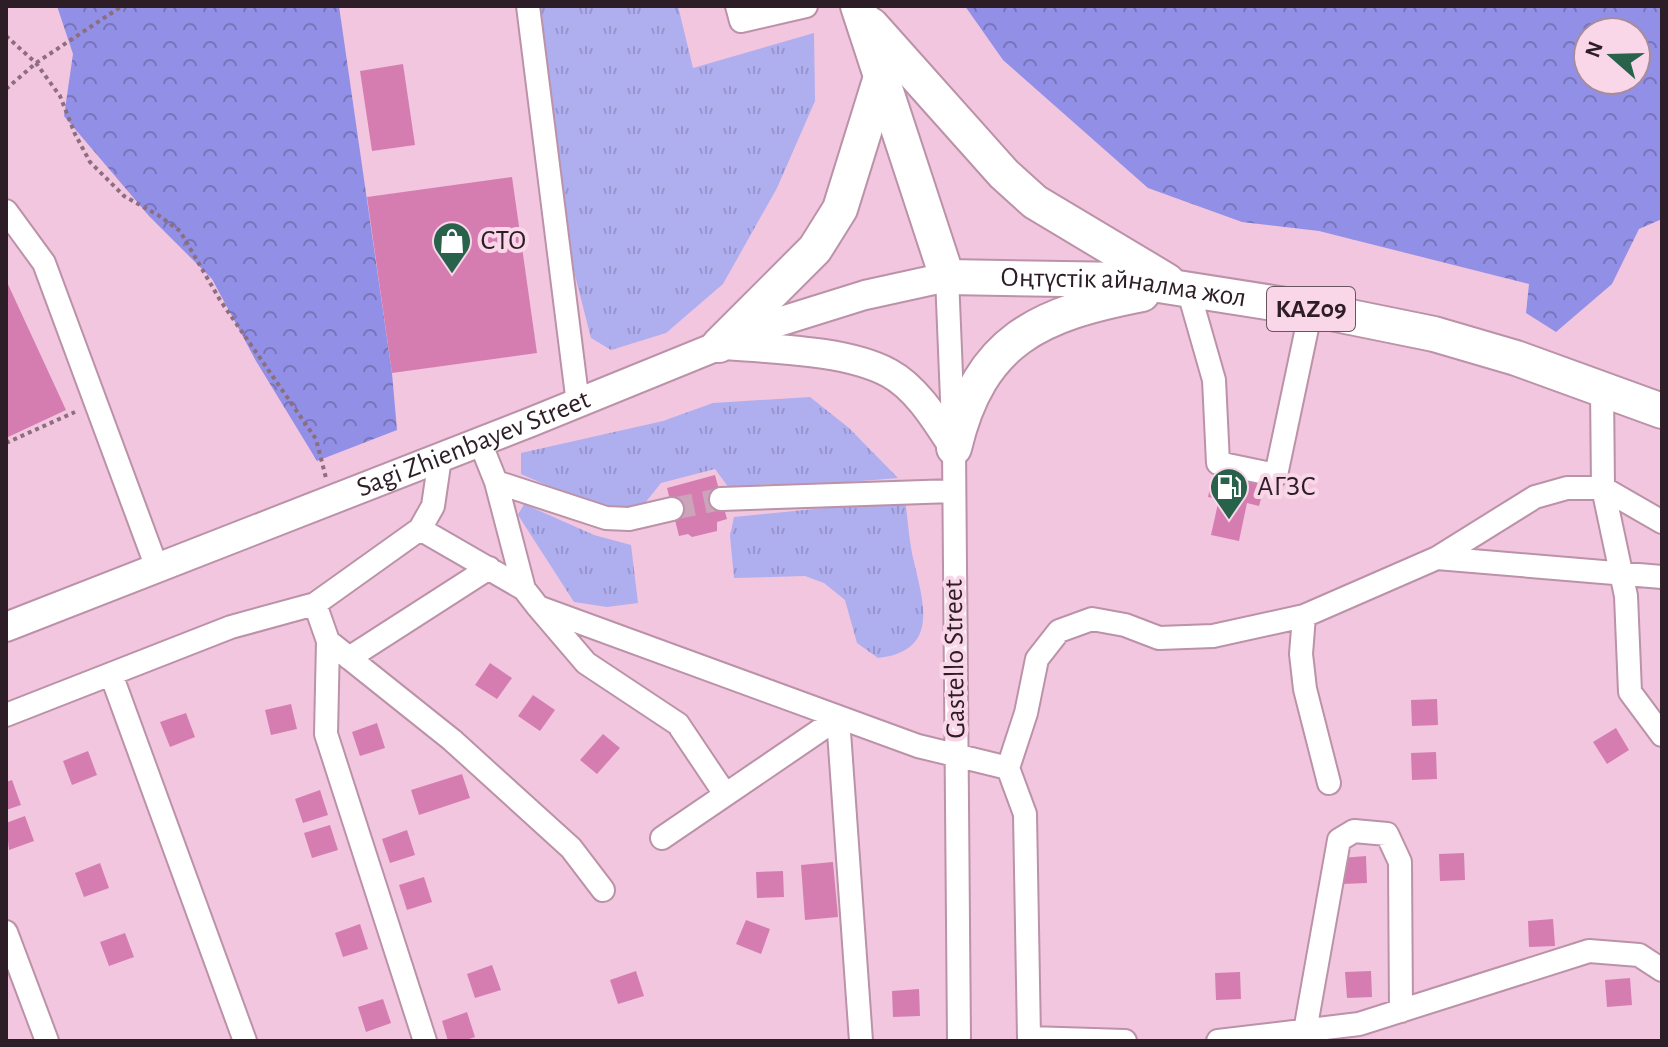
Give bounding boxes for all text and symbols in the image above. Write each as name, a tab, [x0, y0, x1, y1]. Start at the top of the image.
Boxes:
north arrow	[1572, 16, 1652, 96]
text: N	[1581, 39, 1607, 60]
shop icon: СТО	[431, 220, 473, 275]
place label: СТО	[480, 227, 527, 255]
street label: Оңтүстік айналма жол	[1000, 264, 1248, 313]
road number: KAZ09	[1267, 287, 1355, 331]
street label: Sagi Zhienbayev Street	[353, 385, 594, 503]
fuel station icon: АГЗС	[1208, 466, 1250, 521]
place label: АГЗС	[1257, 473, 1316, 501]
street label: Gastello Street	[940, 579, 970, 739]

